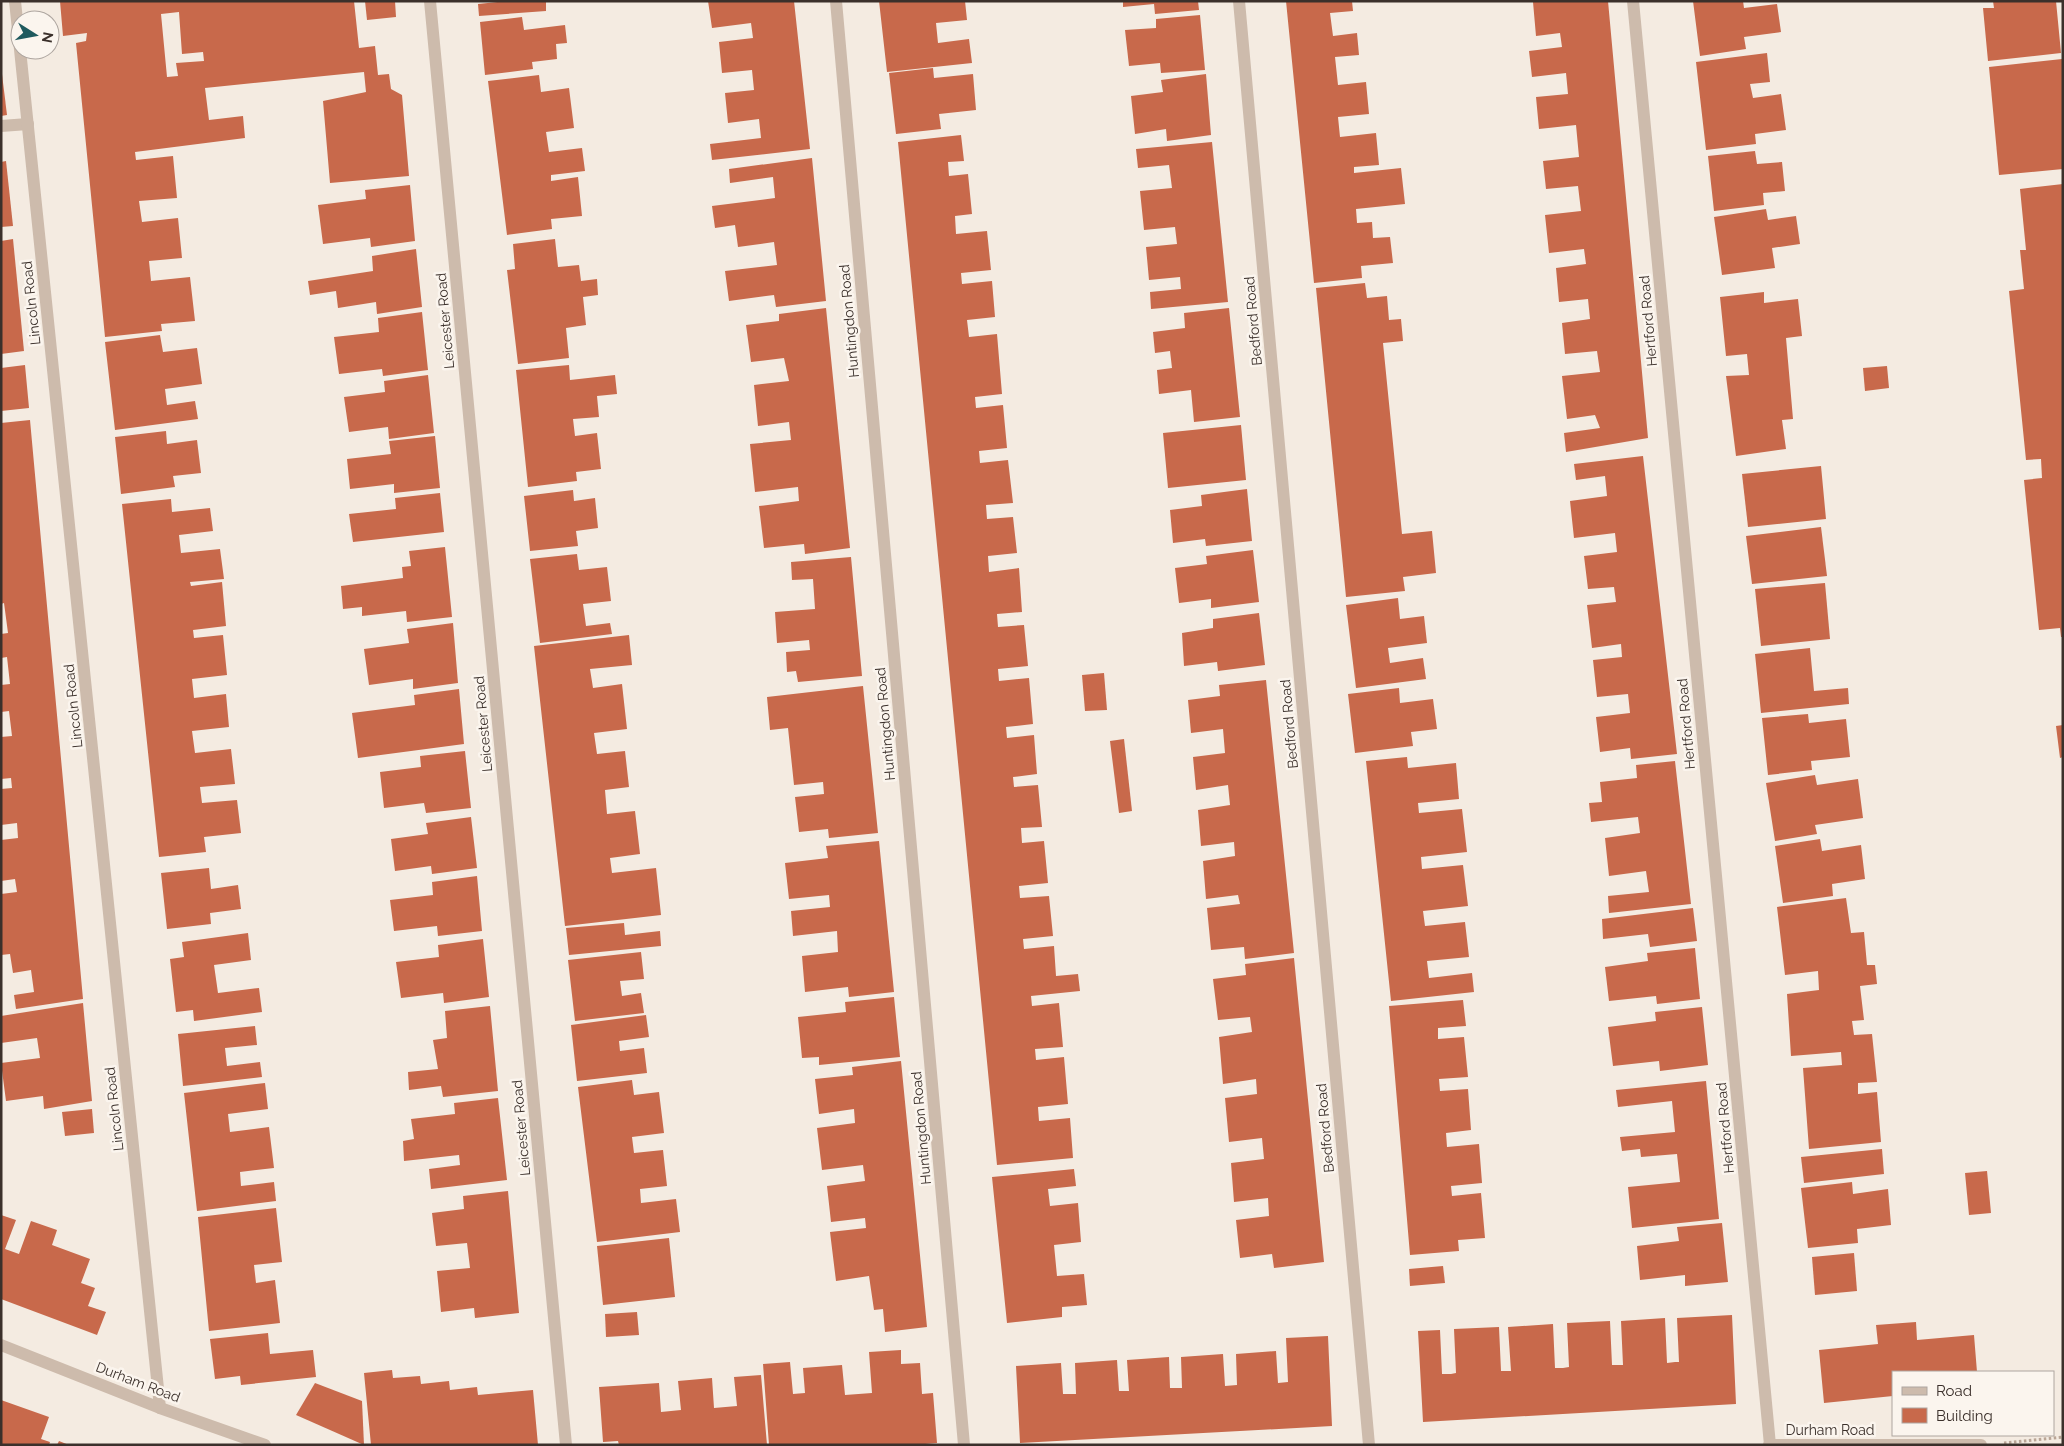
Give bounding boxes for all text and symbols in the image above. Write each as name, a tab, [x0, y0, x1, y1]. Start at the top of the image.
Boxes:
north arrow	[10, 10, 60, 60]
text: N	[39, 31, 57, 44]
street label: Lincoln Road	[19, 260, 43, 346]
street label: Huntingdon Road	[836, 264, 862, 378]
street label: Leicester Road	[433, 272, 457, 370]
street label: Hertford Road	[1636, 275, 1660, 367]
street label: Bedford Road	[1241, 276, 1265, 366]
street label: Lincoln Road	[61, 663, 85, 749]
street label: Huntingdon Road	[872, 667, 898, 781]
street label: Leicester Road	[471, 675, 495, 773]
street label: Hertford Road	[1674, 678, 1698, 770]
street label: Bedford Road	[1277, 679, 1301, 769]
street label: Lincoln Road	[102, 1066, 126, 1152]
street label: Huntingdon Road	[908, 1071, 934, 1185]
street label: Leicester Road	[509, 1079, 533, 1177]
street label: Hertford Road	[1713, 1082, 1737, 1174]
street label: Bedford Road	[1313, 1083, 1337, 1173]
street label: Durham Road	[94, 1359, 182, 1405]
legend	[1892, 1371, 2054, 1436]
text: Road	[1936, 1382, 1972, 1400]
text: Building	[1936, 1407, 1993, 1425]
street label: Durham Road	[1785, 1422, 1875, 1438]

